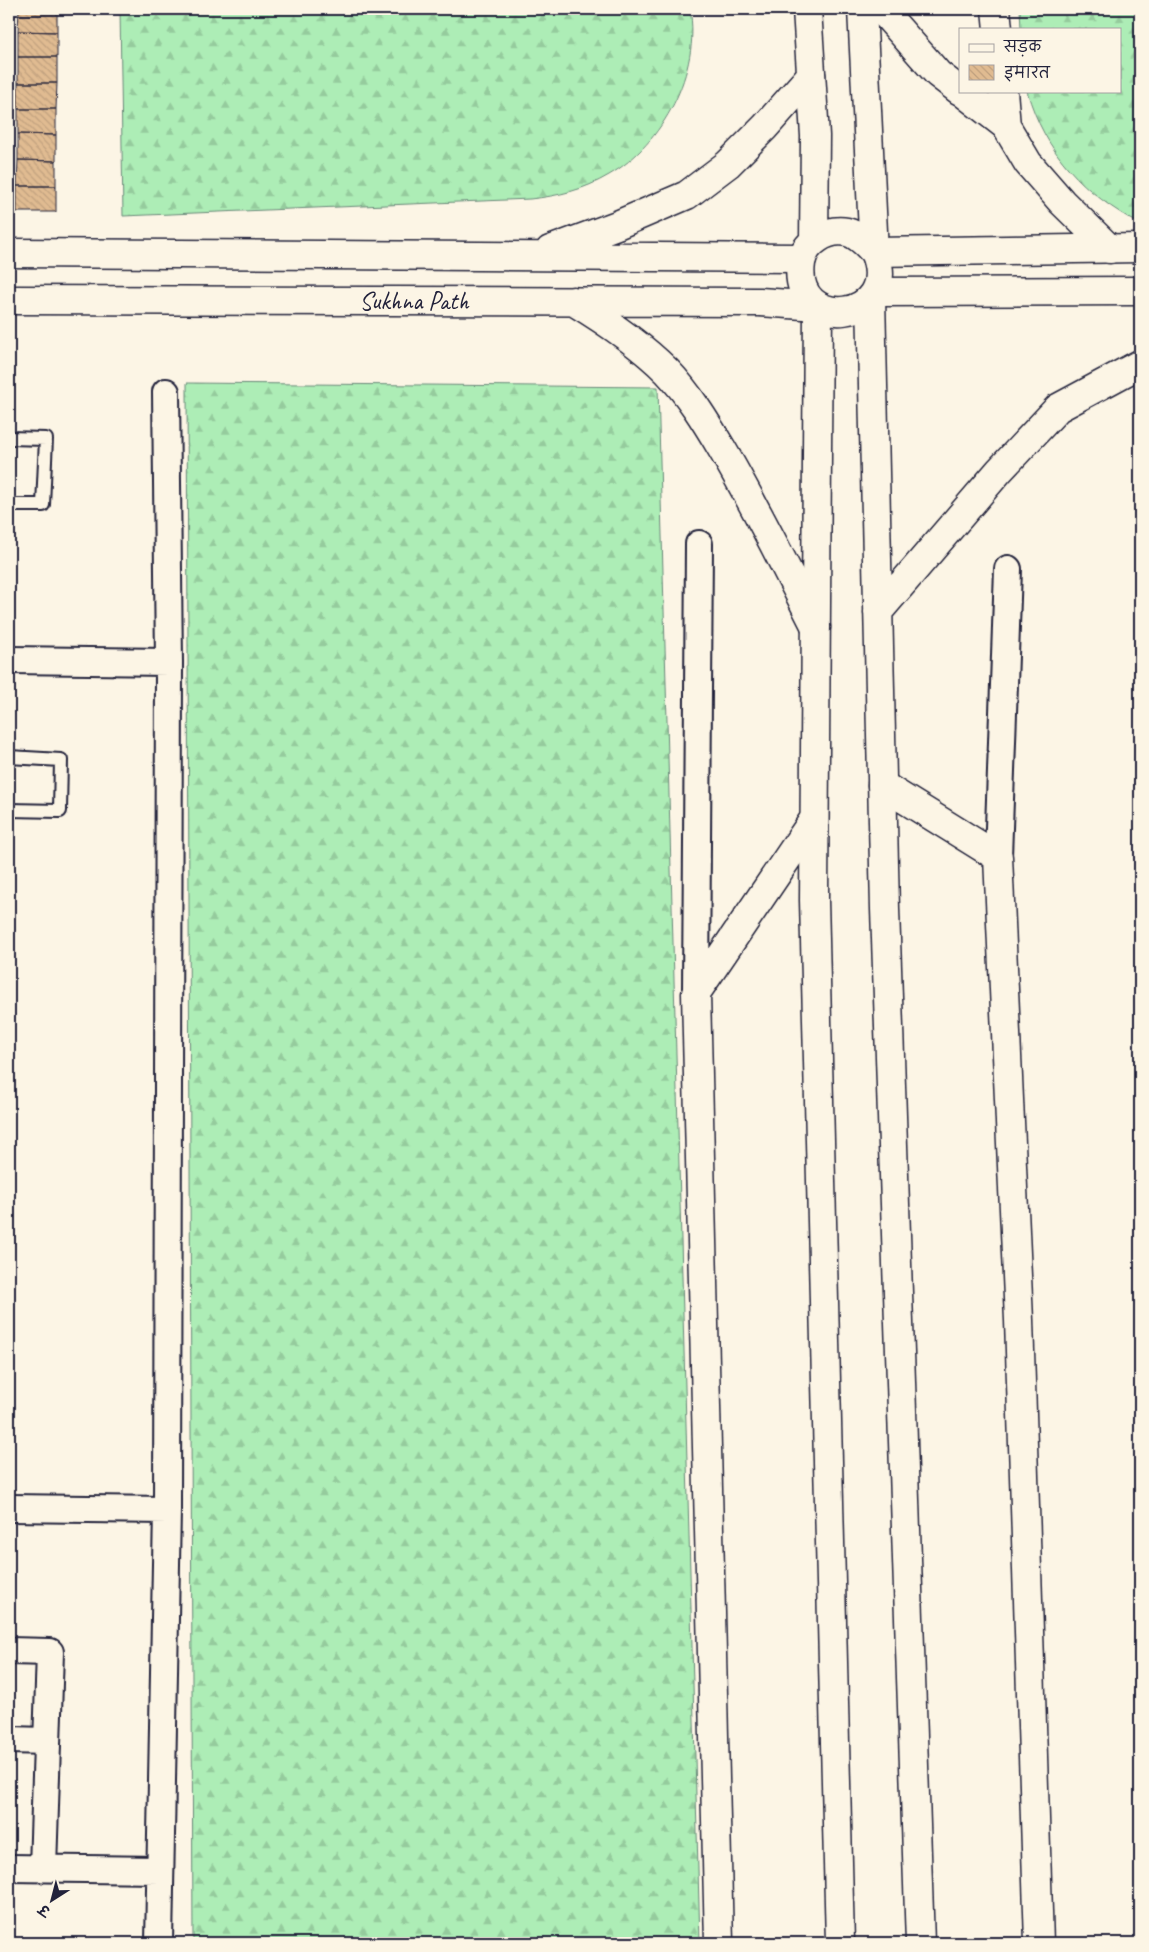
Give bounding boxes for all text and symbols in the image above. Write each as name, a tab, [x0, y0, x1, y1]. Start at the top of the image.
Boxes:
legend	[959, 28, 1122, 92]
text: सड़क	[1003, 38, 1042, 57]
text: इमारत	[1004, 64, 1051, 83]
street label: Sukhna Path	[359, 285, 470, 317]
north arrow	[28, 1874, 78, 1924]
text: उ	[35, 1900, 55, 1921]

